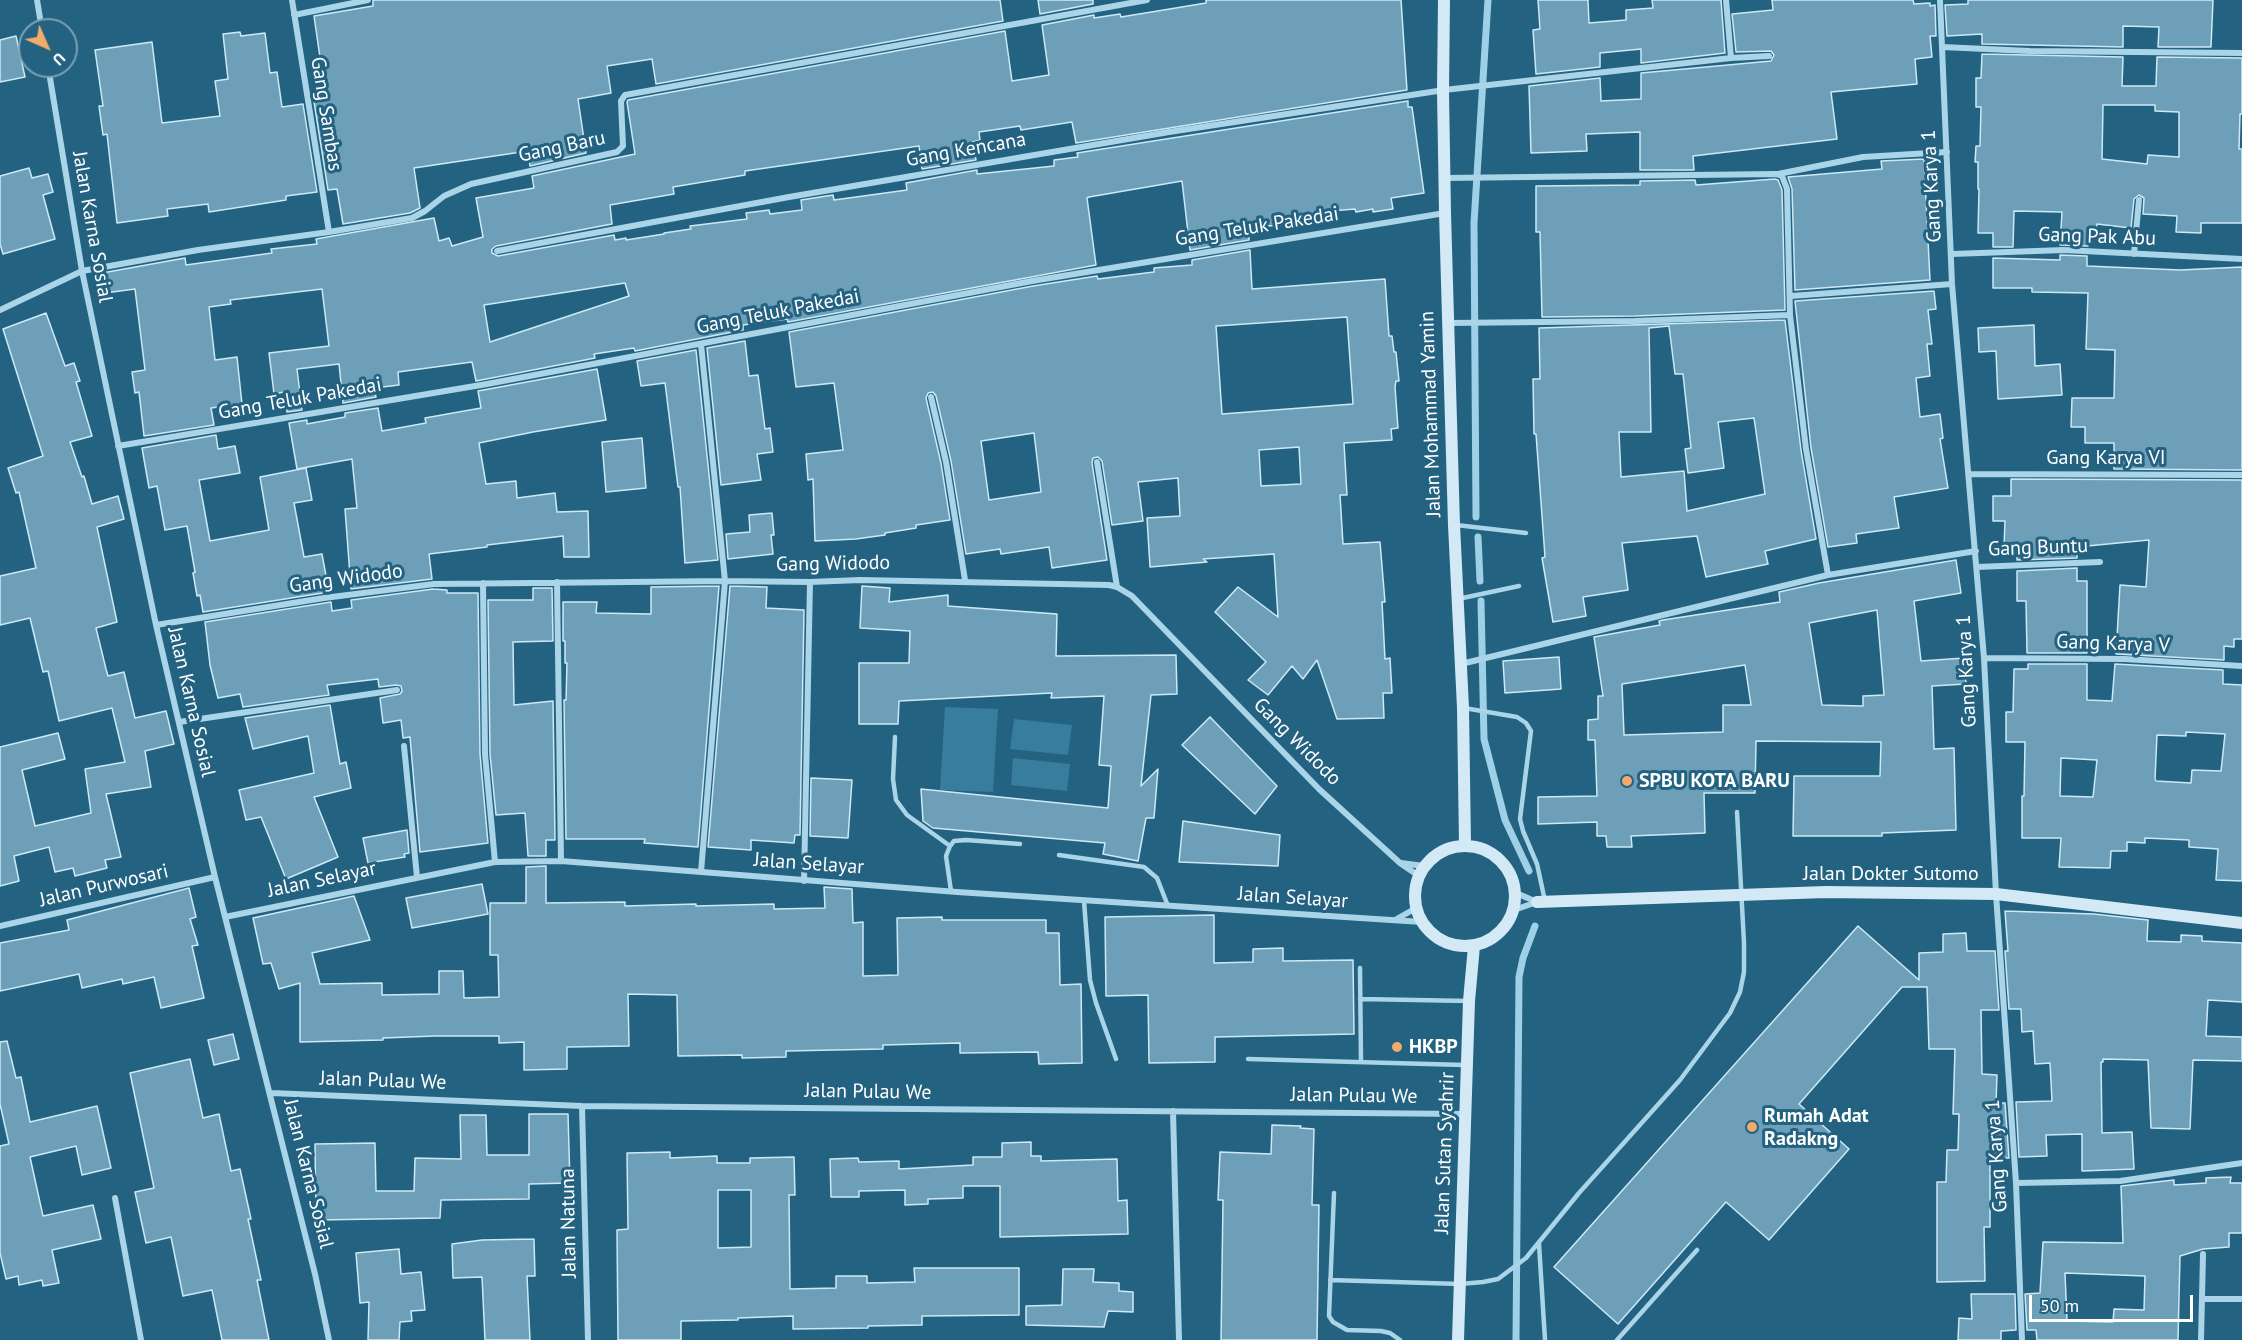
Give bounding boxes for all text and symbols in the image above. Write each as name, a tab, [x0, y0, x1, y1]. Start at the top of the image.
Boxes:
north arrow	[18, 18, 78, 78]
text: U	[49, 49, 70, 70]
street label: Gang Sambas	[305, 55, 347, 173]
street label: Gang Baru	[516, 126, 608, 168]
street label: Gang Kencana	[904, 128, 1028, 172]
street label: Gang Karya 1	[1917, 129, 1947, 243]
street label: Jalan Karna Sosial	[67, 149, 117, 305]
street label: Gang Teluk Pakedai	[1173, 202, 1341, 252]
street label: Gang Pak Abu	[2038, 223, 2156, 251]
street label: Gang Teluk Pakedai	[695, 284, 861, 340]
street label: Jalan Mohammad Yamin	[1415, 311, 1447, 517]
street label: Gang Teluk Pakedai	[216, 373, 384, 425]
street label: Gang Karya VI	[2046, 446, 2166, 470]
street label: Gang Buntu	[1988, 534, 2088, 562]
street label: Gang Widodo	[776, 551, 890, 577]
street label: Gang Widodo	[288, 559, 404, 599]
street label: Gang Karya 1	[1952, 614, 1982, 728]
street label: Jalan Karna Sosial	[162, 625, 220, 779]
street label: Gang Karya V	[2056, 630, 2170, 658]
street label: Gang Widodo	[1248, 693, 1346, 791]
place label: SPBU KOTA BARU	[1639, 769, 1790, 793]
marker: SPBU KOTA BARU	[1620, 774, 1634, 788]
street label: Jalan Selayar	[753, 848, 865, 880]
street label: Jalan Selayar	[266, 857, 378, 903]
street label: Jalan Purwosari	[37, 860, 171, 912]
street label: Jalan Dokter Sutomo	[1803, 862, 1979, 886]
street label: Jalan Selayar	[1237, 882, 1349, 914]
place label: HKBP	[1409, 1035, 1458, 1059]
marker: HKBP	[1390, 1040, 1404, 1054]
street label: Jalan Pulau We	[319, 1067, 447, 1095]
street label: Jalan Sutan Syahrir	[1430, 1072, 1460, 1234]
street label: Jalan Pulau We	[804, 1079, 932, 1105]
street label: Jalan Pulau We	[1290, 1083, 1418, 1109]
street label: Jalan Karna Sosial	[278, 1097, 338, 1251]
street label: Gang Karya 1	[1981, 1099, 2013, 1213]
place label: Rumah Adat Radakng	[1764, 1104, 1869, 1151]
marker: Rumah Adat Radakng	[1745, 1120, 1759, 1134]
street label: Jalan Natuna	[556, 1168, 582, 1278]
scale bar	[2032, 1283, 2196, 1321]
text: 50 m	[2040, 1294, 2079, 1317]

